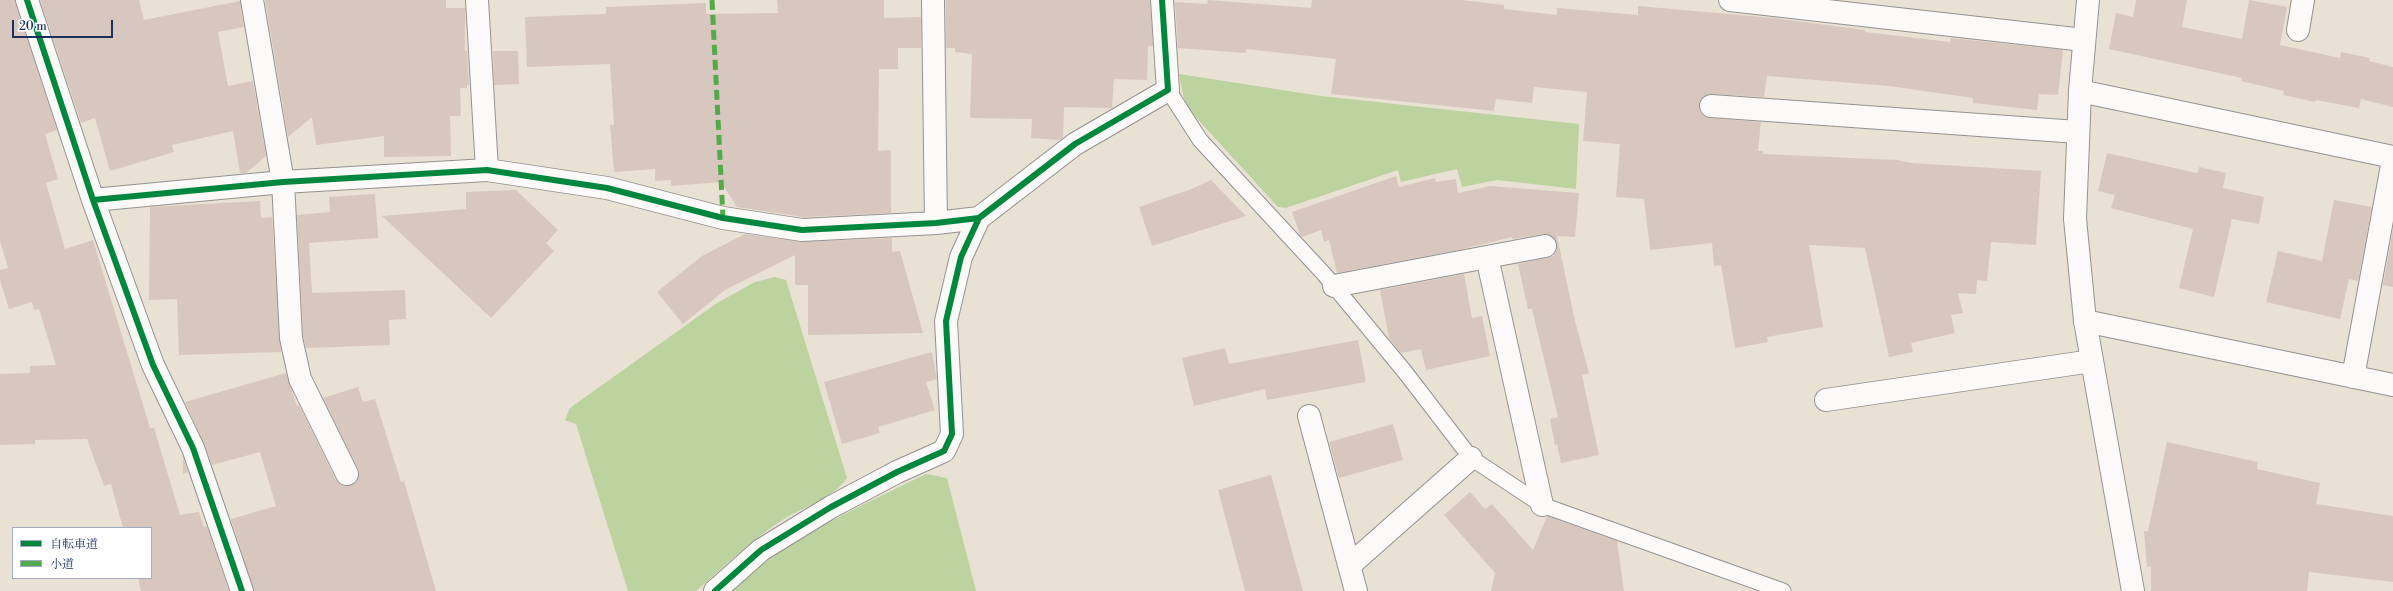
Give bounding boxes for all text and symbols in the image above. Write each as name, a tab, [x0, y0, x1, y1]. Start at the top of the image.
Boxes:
scale bar	[14, 12, 115, 38]
text: 20 m	[19, 19, 47, 34]
legend	[12, 527, 152, 579]
text: 自転車道	[50, 537, 98, 552]
text: 小道	[50, 557, 74, 572]

